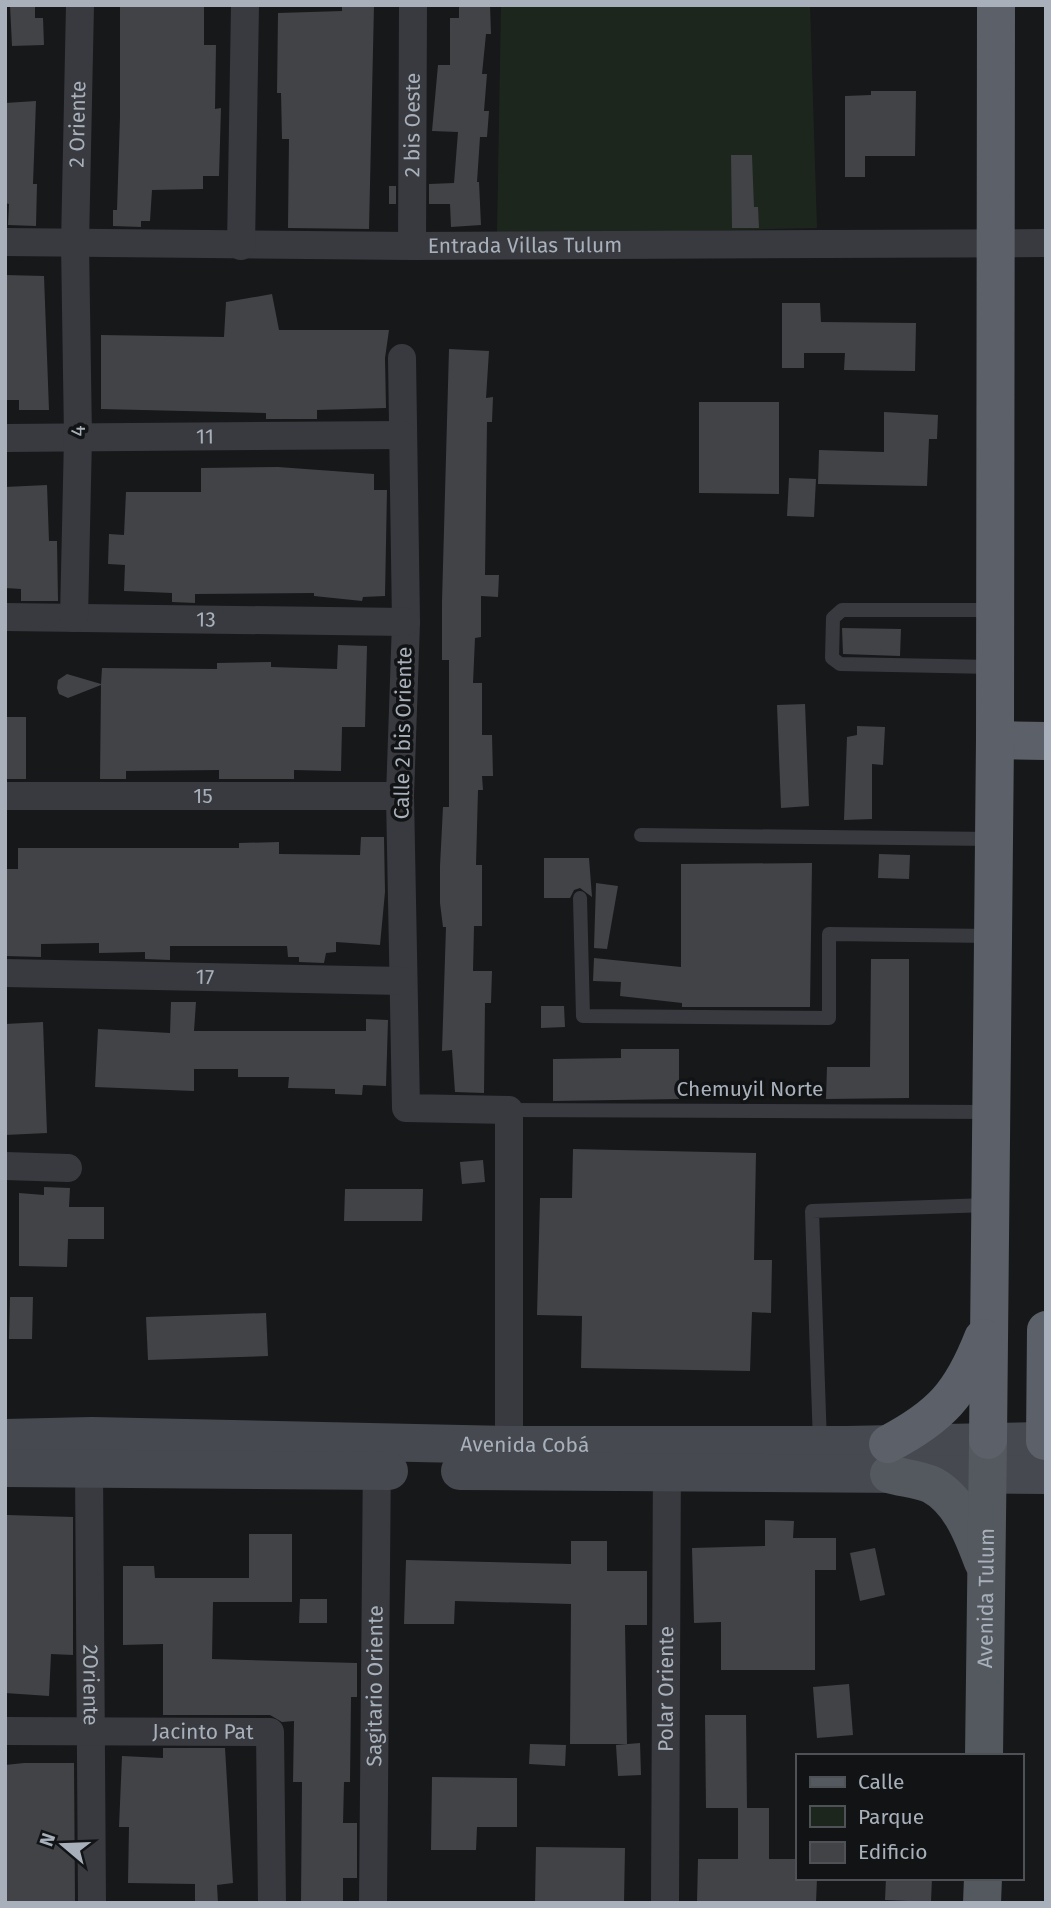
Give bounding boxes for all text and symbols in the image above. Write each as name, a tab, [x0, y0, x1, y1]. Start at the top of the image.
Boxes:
street label: 2 bis Oeste	[399, 73, 426, 177]
street label: 2 Oriente	[64, 80, 91, 168]
street label: Entrada Villas Tulum	[428, 232, 622, 259]
street label: 11	[196, 423, 214, 450]
street label: 4	[65, 425, 91, 437]
street label: 13	[196, 606, 216, 633]
street label: Calle 2 bis Oriente	[388, 646, 418, 820]
street label: 15	[193, 783, 213, 809]
street label: 17	[195, 964, 214, 990]
street label: Chemuyil Norte	[677, 1076, 823, 1102]
street label: Avenida Cobá	[460, 1431, 589, 1458]
street label: Avenida Tulum	[972, 1528, 1000, 1668]
street label: Sagitario Oriente	[361, 1605, 389, 1767]
street label: Polar Oriente	[653, 1626, 679, 1752]
street label: 2Oriente	[77, 1644, 104, 1726]
street label: Jacinto Pat	[152, 1719, 254, 1745]
legend	[796, 1754, 1023, 1880]
text: Calle	[858, 1769, 904, 1795]
text: Parque	[858, 1804, 924, 1830]
north arrow	[28, 1810, 98, 1880]
text: N	[34, 1830, 60, 1849]
text: Edificio	[858, 1839, 928, 1865]

